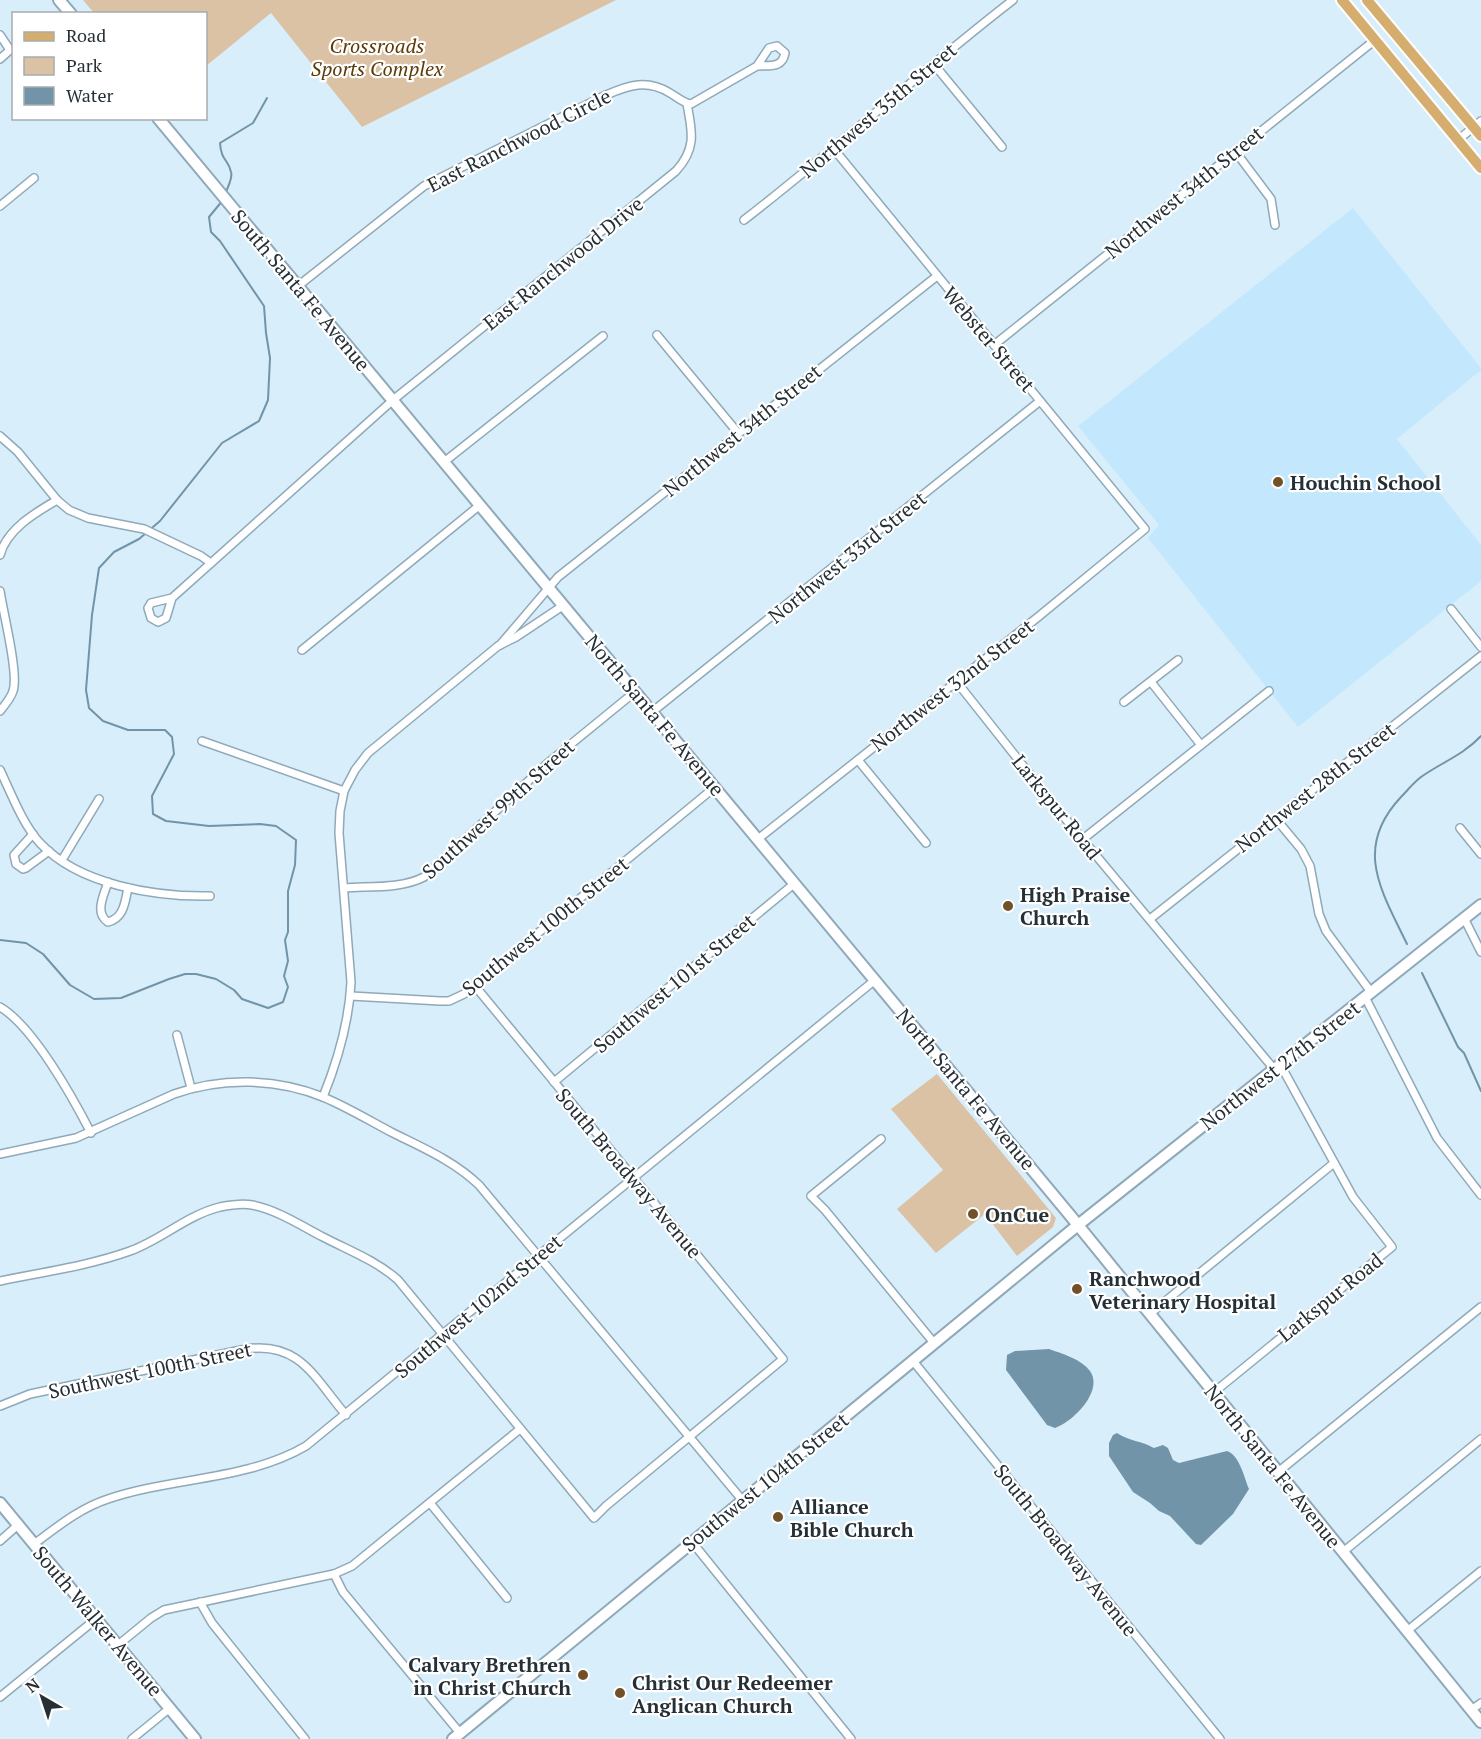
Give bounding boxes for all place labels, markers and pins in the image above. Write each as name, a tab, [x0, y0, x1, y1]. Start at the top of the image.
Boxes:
place label: Houchin School	[1290, 469, 1441, 496]
marker: Houchin School	[1271, 475, 1285, 489]
place label: High Praise Church	[1020, 881, 1131, 931]
marker: High Praise Church	[1001, 899, 1015, 913]
place label: OnCue	[985, 1201, 1049, 1228]
marker: OnCue	[966, 1207, 980, 1221]
place label: Ranchwood Veterinary Hospital	[1089, 1265, 1276, 1315]
marker: Ranchwood Veterinary Hospital	[1070, 1282, 1084, 1296]
place label: Alliance Bible Church	[790, 1493, 914, 1543]
marker: Alliance Bible Church	[771, 1510, 785, 1524]
place label: Calvary Brethren in Christ Church	[408, 1651, 571, 1701]
marker: Calvary Brethren in Christ Church	[576, 1668, 590, 1682]
place label: Christ Our Redeemer Anglican Church	[632, 1669, 833, 1719]
marker: Christ Our Redeemer Anglican Church	[613, 1686, 627, 1700]

